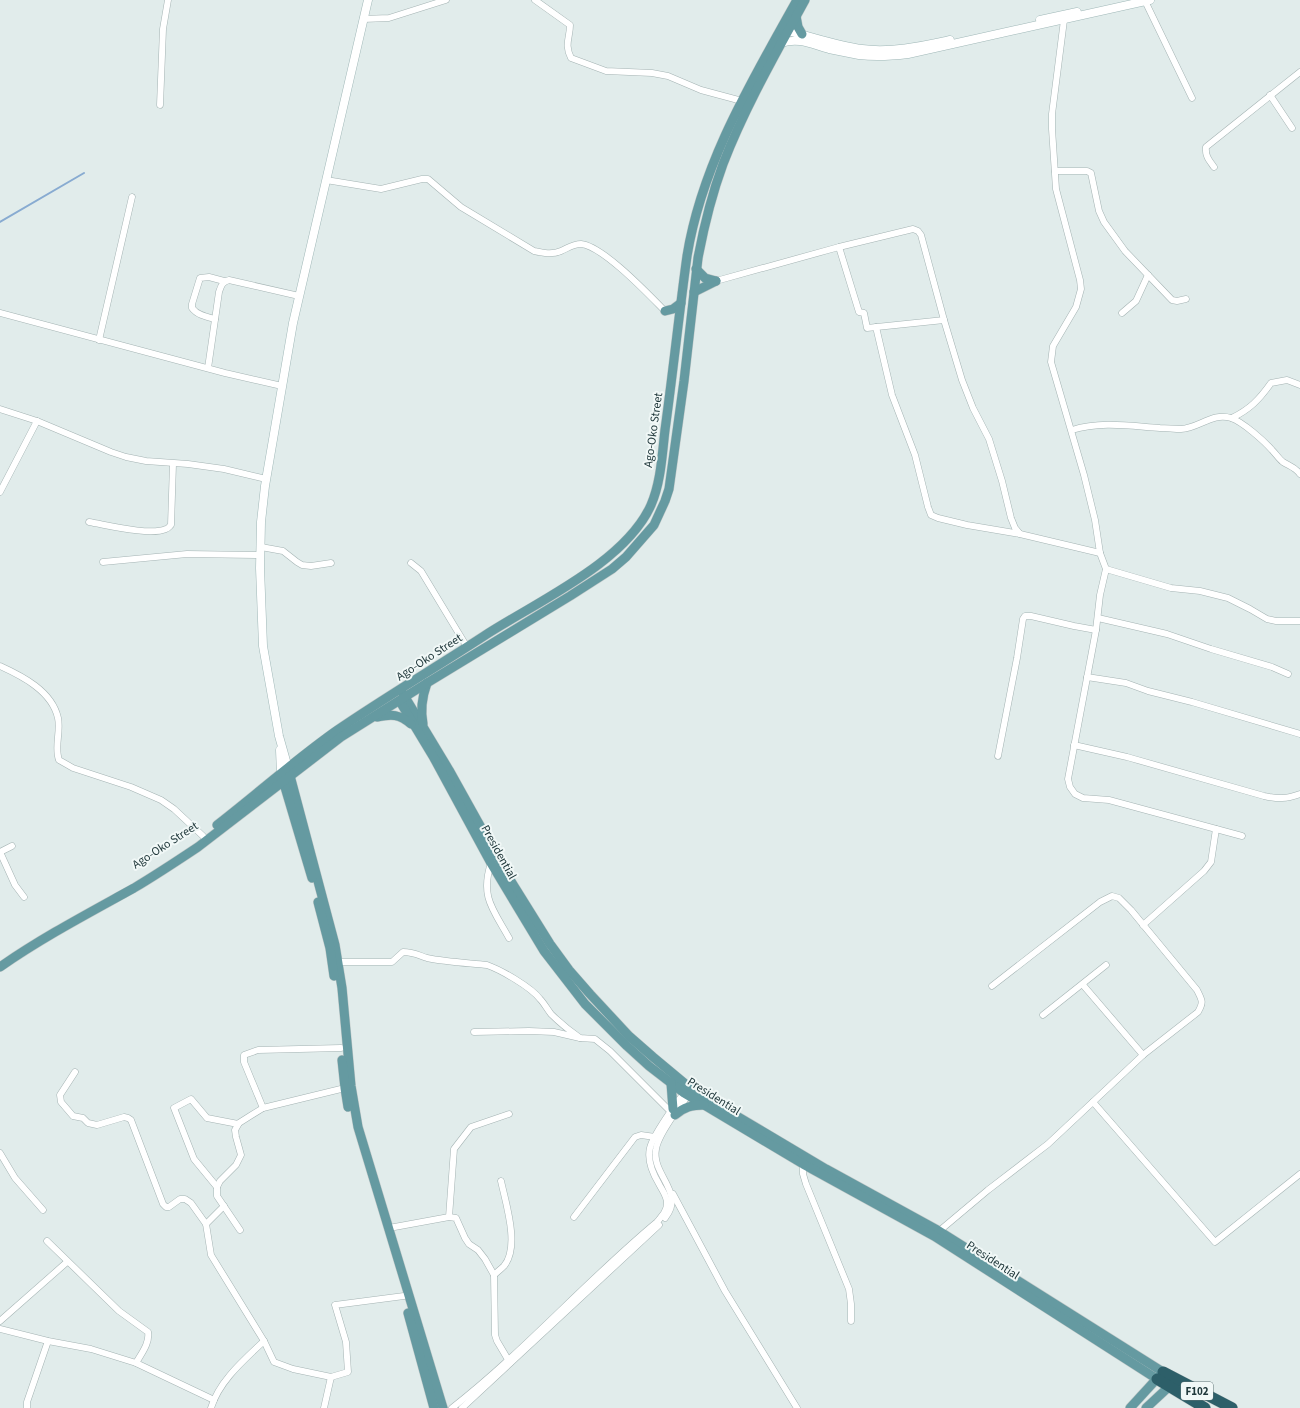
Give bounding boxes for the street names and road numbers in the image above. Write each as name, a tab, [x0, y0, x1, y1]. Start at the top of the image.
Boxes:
street label: Ago-Oko Street	[640, 392, 667, 469]
street label: Ago-Oko Street	[393, 630, 466, 685]
street label: Ago-Oko Street	[129, 818, 202, 873]
street label: Presidential	[477, 822, 521, 883]
street label: Presidential	[684, 1073, 744, 1120]
street label: Presidential	[963, 1237, 1023, 1284]
road number: F102	[1181, 1382, 1213, 1400]

